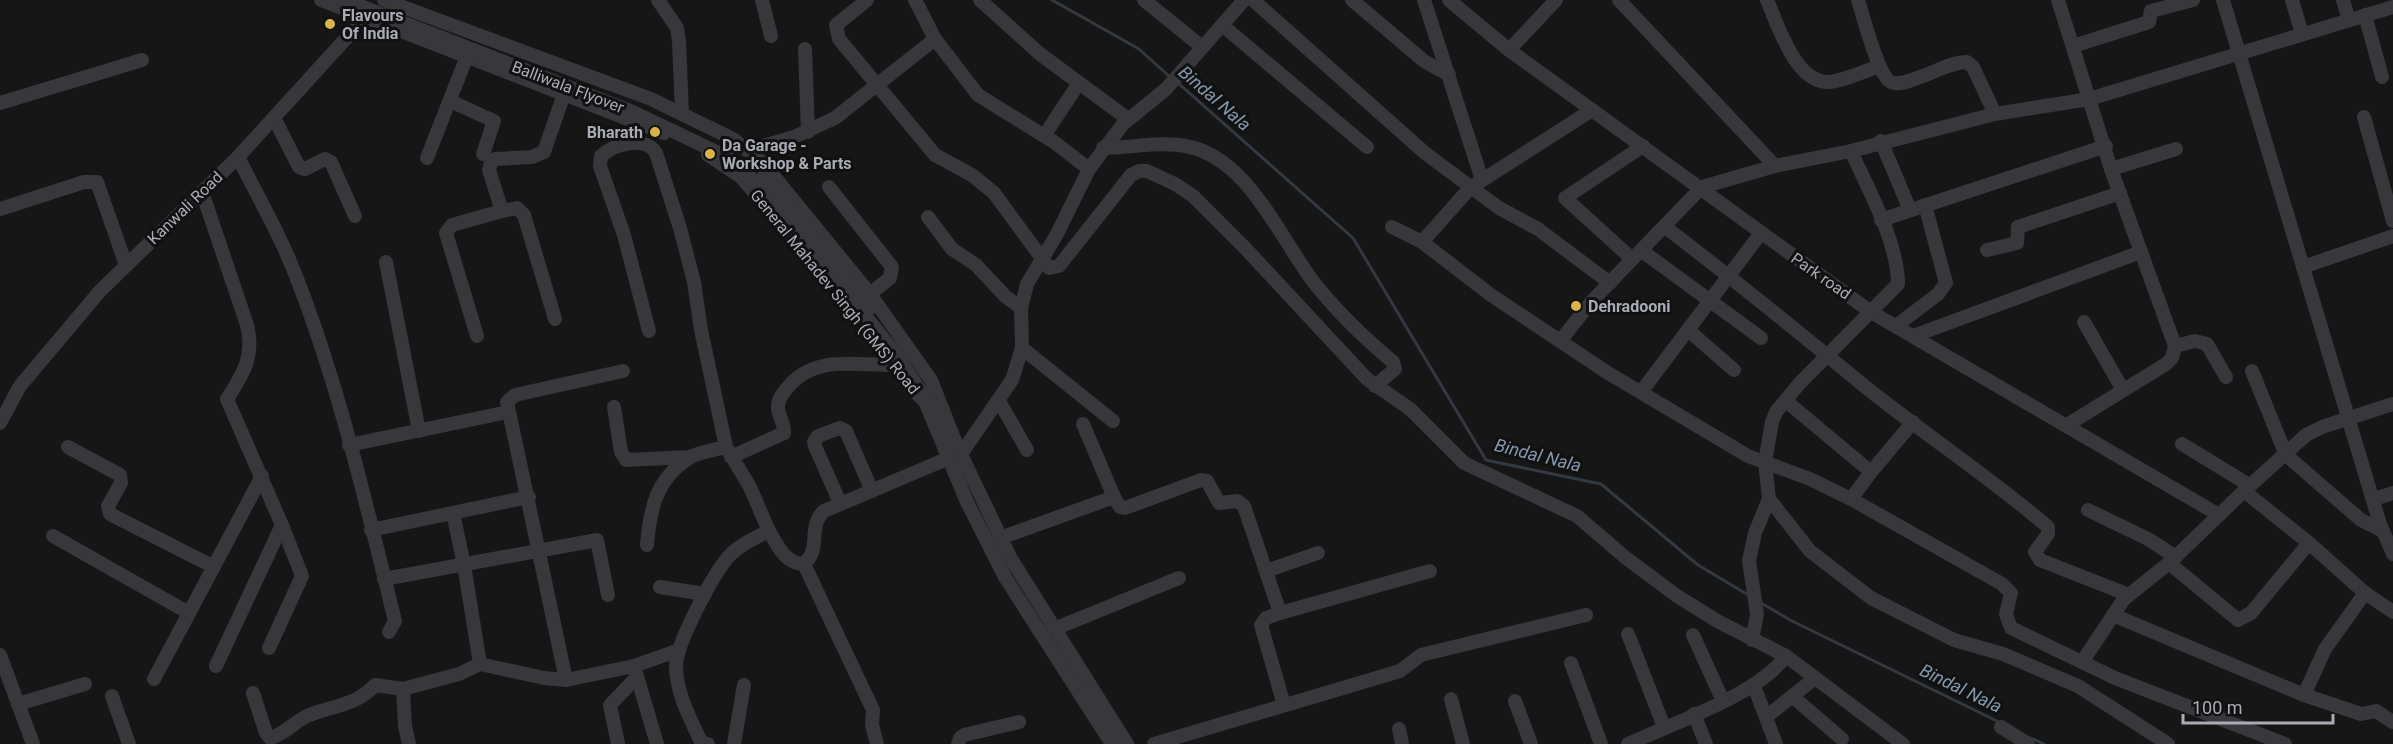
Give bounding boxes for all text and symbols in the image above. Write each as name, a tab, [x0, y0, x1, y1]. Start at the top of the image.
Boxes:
place label: Flavours Of India	[342, 6, 404, 43]
marker: Flavours Of India	[323, 17, 337, 31]
street label: Balliwala Flyover	[509, 57, 627, 117]
water label: Bindal Nala	[1175, 61, 1255, 135]
place label: Bharath	[587, 123, 643, 142]
marker: Bharath	[648, 125, 662, 139]
place label: Da Garage - Workshop & Parts	[722, 136, 852, 173]
marker: Da Garage - Workshop & Parts	[703, 147, 717, 161]
street label: Kanwali Road	[144, 168, 226, 248]
street label: General Mahadev Singh (GMS) Road	[747, 186, 923, 398]
street label: Park road	[1788, 249, 1854, 303]
place label: Dehradooni	[1588, 297, 1670, 316]
marker: Dehradooni	[1569, 299, 1583, 313]
water label: Bindal Nala	[1493, 434, 1583, 476]
water label: Bindal Nala	[1917, 659, 2005, 717]
scale bar	[2183, 687, 2333, 725]
text: 100 m	[2192, 697, 2243, 718]

